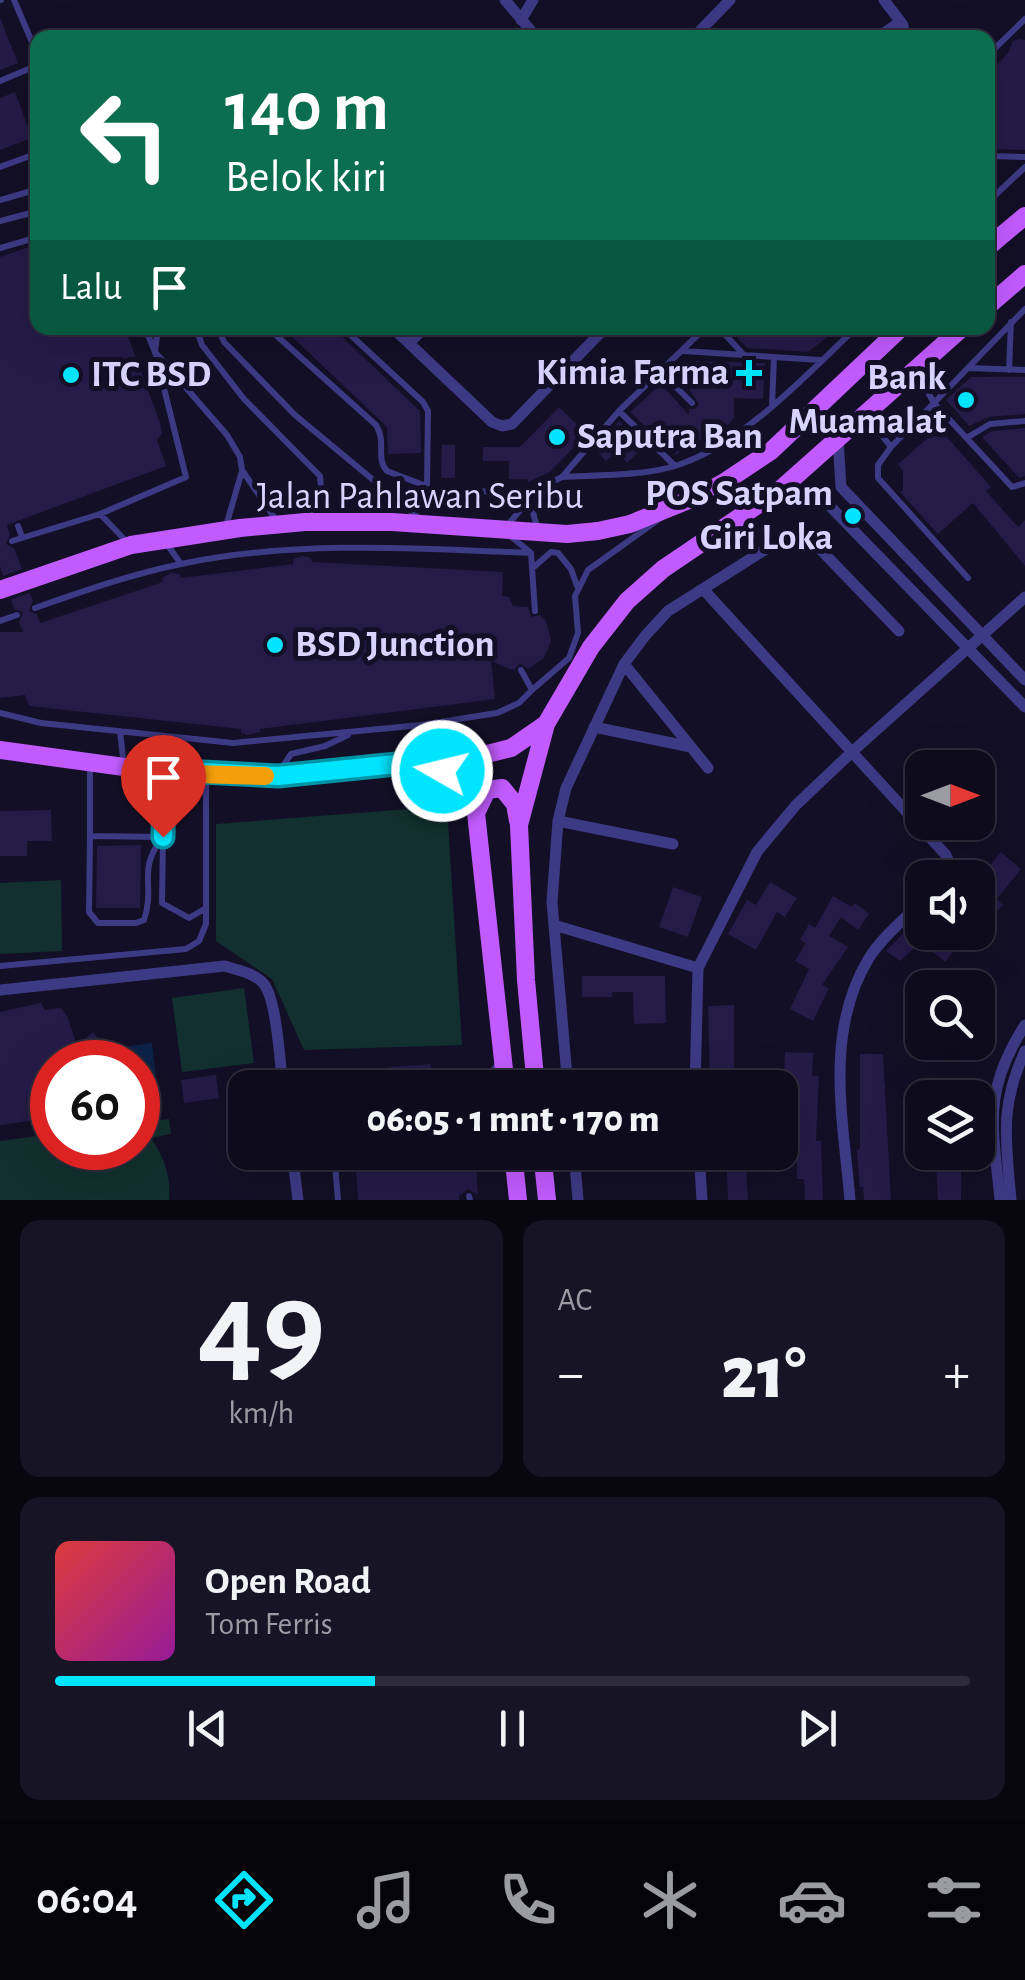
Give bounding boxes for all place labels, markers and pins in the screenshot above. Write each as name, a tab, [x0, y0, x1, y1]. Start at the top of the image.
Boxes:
place label: Kimia Farma	[536, 354, 729, 392]
place label: ITC BSD	[91, 356, 211, 394]
place label: Bank Muamalat	[788, 359, 946, 441]
marker: Kimia Farma	[738, 362, 760, 384]
marker: ITC BSD	[60, 364, 82, 386]
marker: Bank Muamalat	[955, 389, 977, 411]
place label: Saputra Ban	[577, 418, 763, 456]
marker: Saputra Ban	[546, 426, 568, 448]
place label: POS Satpam Giri Loka	[645, 475, 833, 557]
marker: POS Satpam Giri Loka	[842, 505, 864, 527]
place label: BSD Junction	[295, 626, 495, 664]
marker: BSD Junction	[264, 634, 286, 656]
pin	[121, 735, 206, 838]

